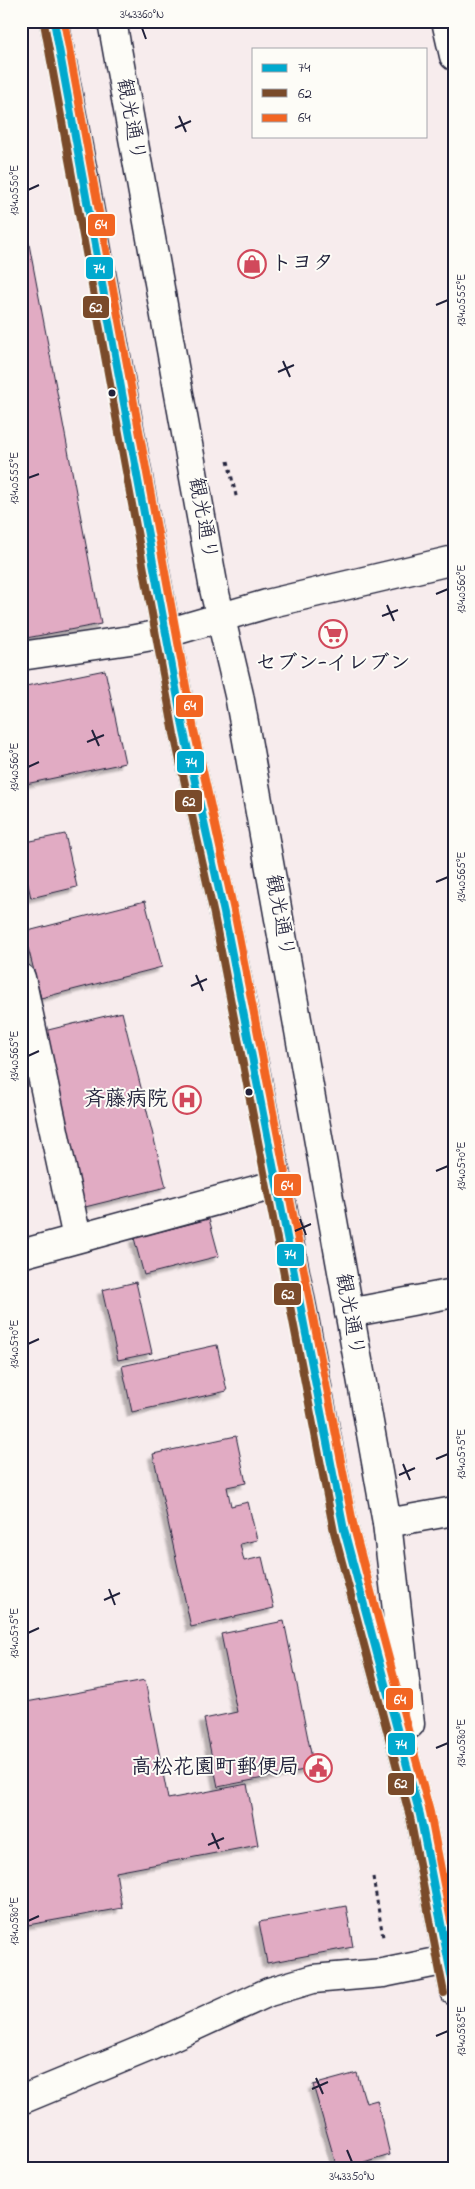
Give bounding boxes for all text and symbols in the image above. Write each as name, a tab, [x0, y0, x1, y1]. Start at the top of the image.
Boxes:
text: 34.3360°N	[120, 6, 164, 24]
legend	[252, 48, 428, 138]
text: 74	[298, 57, 310, 79]
street label: 観光通り	[108, 76, 152, 164]
text: 62	[298, 83, 313, 105]
text: 64	[298, 107, 311, 129]
text: 134.0550°E	[6, 165, 24, 215]
line badge: 64	[87, 213, 116, 237]
text: 64	[94, 215, 107, 236]
shop icon: トヨタ	[237, 249, 267, 279]
place label: トヨタ	[271, 249, 334, 279]
line badge: 74	[85, 256, 114, 280]
text: 74	[93, 259, 105, 280]
text: 134.0555°E	[453, 274, 471, 326]
line badge: 62	[82, 295, 110, 319]
text: 62	[88, 298, 103, 319]
unlabelled marker	[107, 388, 117, 398]
text: 134.0555°E	[6, 452, 24, 504]
street label: 観光通り	[180, 475, 224, 563]
text: 134.0560°E	[453, 564, 471, 614]
supermarket icon: セブン-イレブン	[318, 619, 348, 649]
place label: セブン-イレブン	[256, 649, 410, 679]
line badge: 64	[175, 694, 204, 718]
text: 64	[183, 696, 196, 717]
text: 134.0560°E	[6, 742, 24, 792]
line badge: 74	[176, 750, 205, 774]
text: 74	[185, 753, 197, 774]
line badge: 62	[174, 789, 203, 813]
text: 62	[181, 792, 196, 813]
text: 134.0565°E	[453, 852, 471, 902]
street label: 観光通り	[257, 872, 301, 960]
text: 134.0565°E	[6, 1031, 24, 1081]
place label: 斉藤病院	[84, 1085, 168, 1115]
hospital icon: 斉藤病院	[172, 1085, 202, 1115]
unlabelled marker	[244, 1087, 254, 1097]
text: 134.0570°E	[453, 1142, 471, 1190]
line badge: 64	[273, 1173, 302, 1197]
text: 64	[280, 1176, 293, 1197]
line badge: 74	[276, 1243, 305, 1267]
text: 74	[284, 1245, 296, 1266]
street label: 観光通り	[327, 1271, 371, 1359]
line badge: 62	[273, 1282, 302, 1306]
text: 62	[280, 1285, 295, 1306]
text: 134.0570°E	[6, 1320, 24, 1368]
text: 134.0575°E	[453, 1429, 471, 1479]
text: 134.0575°E	[6, 1608, 24, 1658]
line badge: 64	[385, 1687, 414, 1711]
text: 64	[393, 1690, 406, 1711]
text: 134.0580°E	[453, 1719, 471, 1767]
line badge: 74	[387, 1732, 416, 1756]
text: 74	[395, 1735, 407, 1756]
place label: 高松花園町郵便局	[131, 1753, 299, 1783]
public building icon: 高松花園町郵便局	[303, 1753, 333, 1783]
line badge: 62	[387, 1772, 415, 1796]
text: 62	[393, 1774, 408, 1795]
text: 134.0580°E	[6, 1897, 24, 1945]
text: 134.0585°E	[453, 2006, 471, 2056]
text: 34.3350°N	[329, 2168, 375, 2186]

